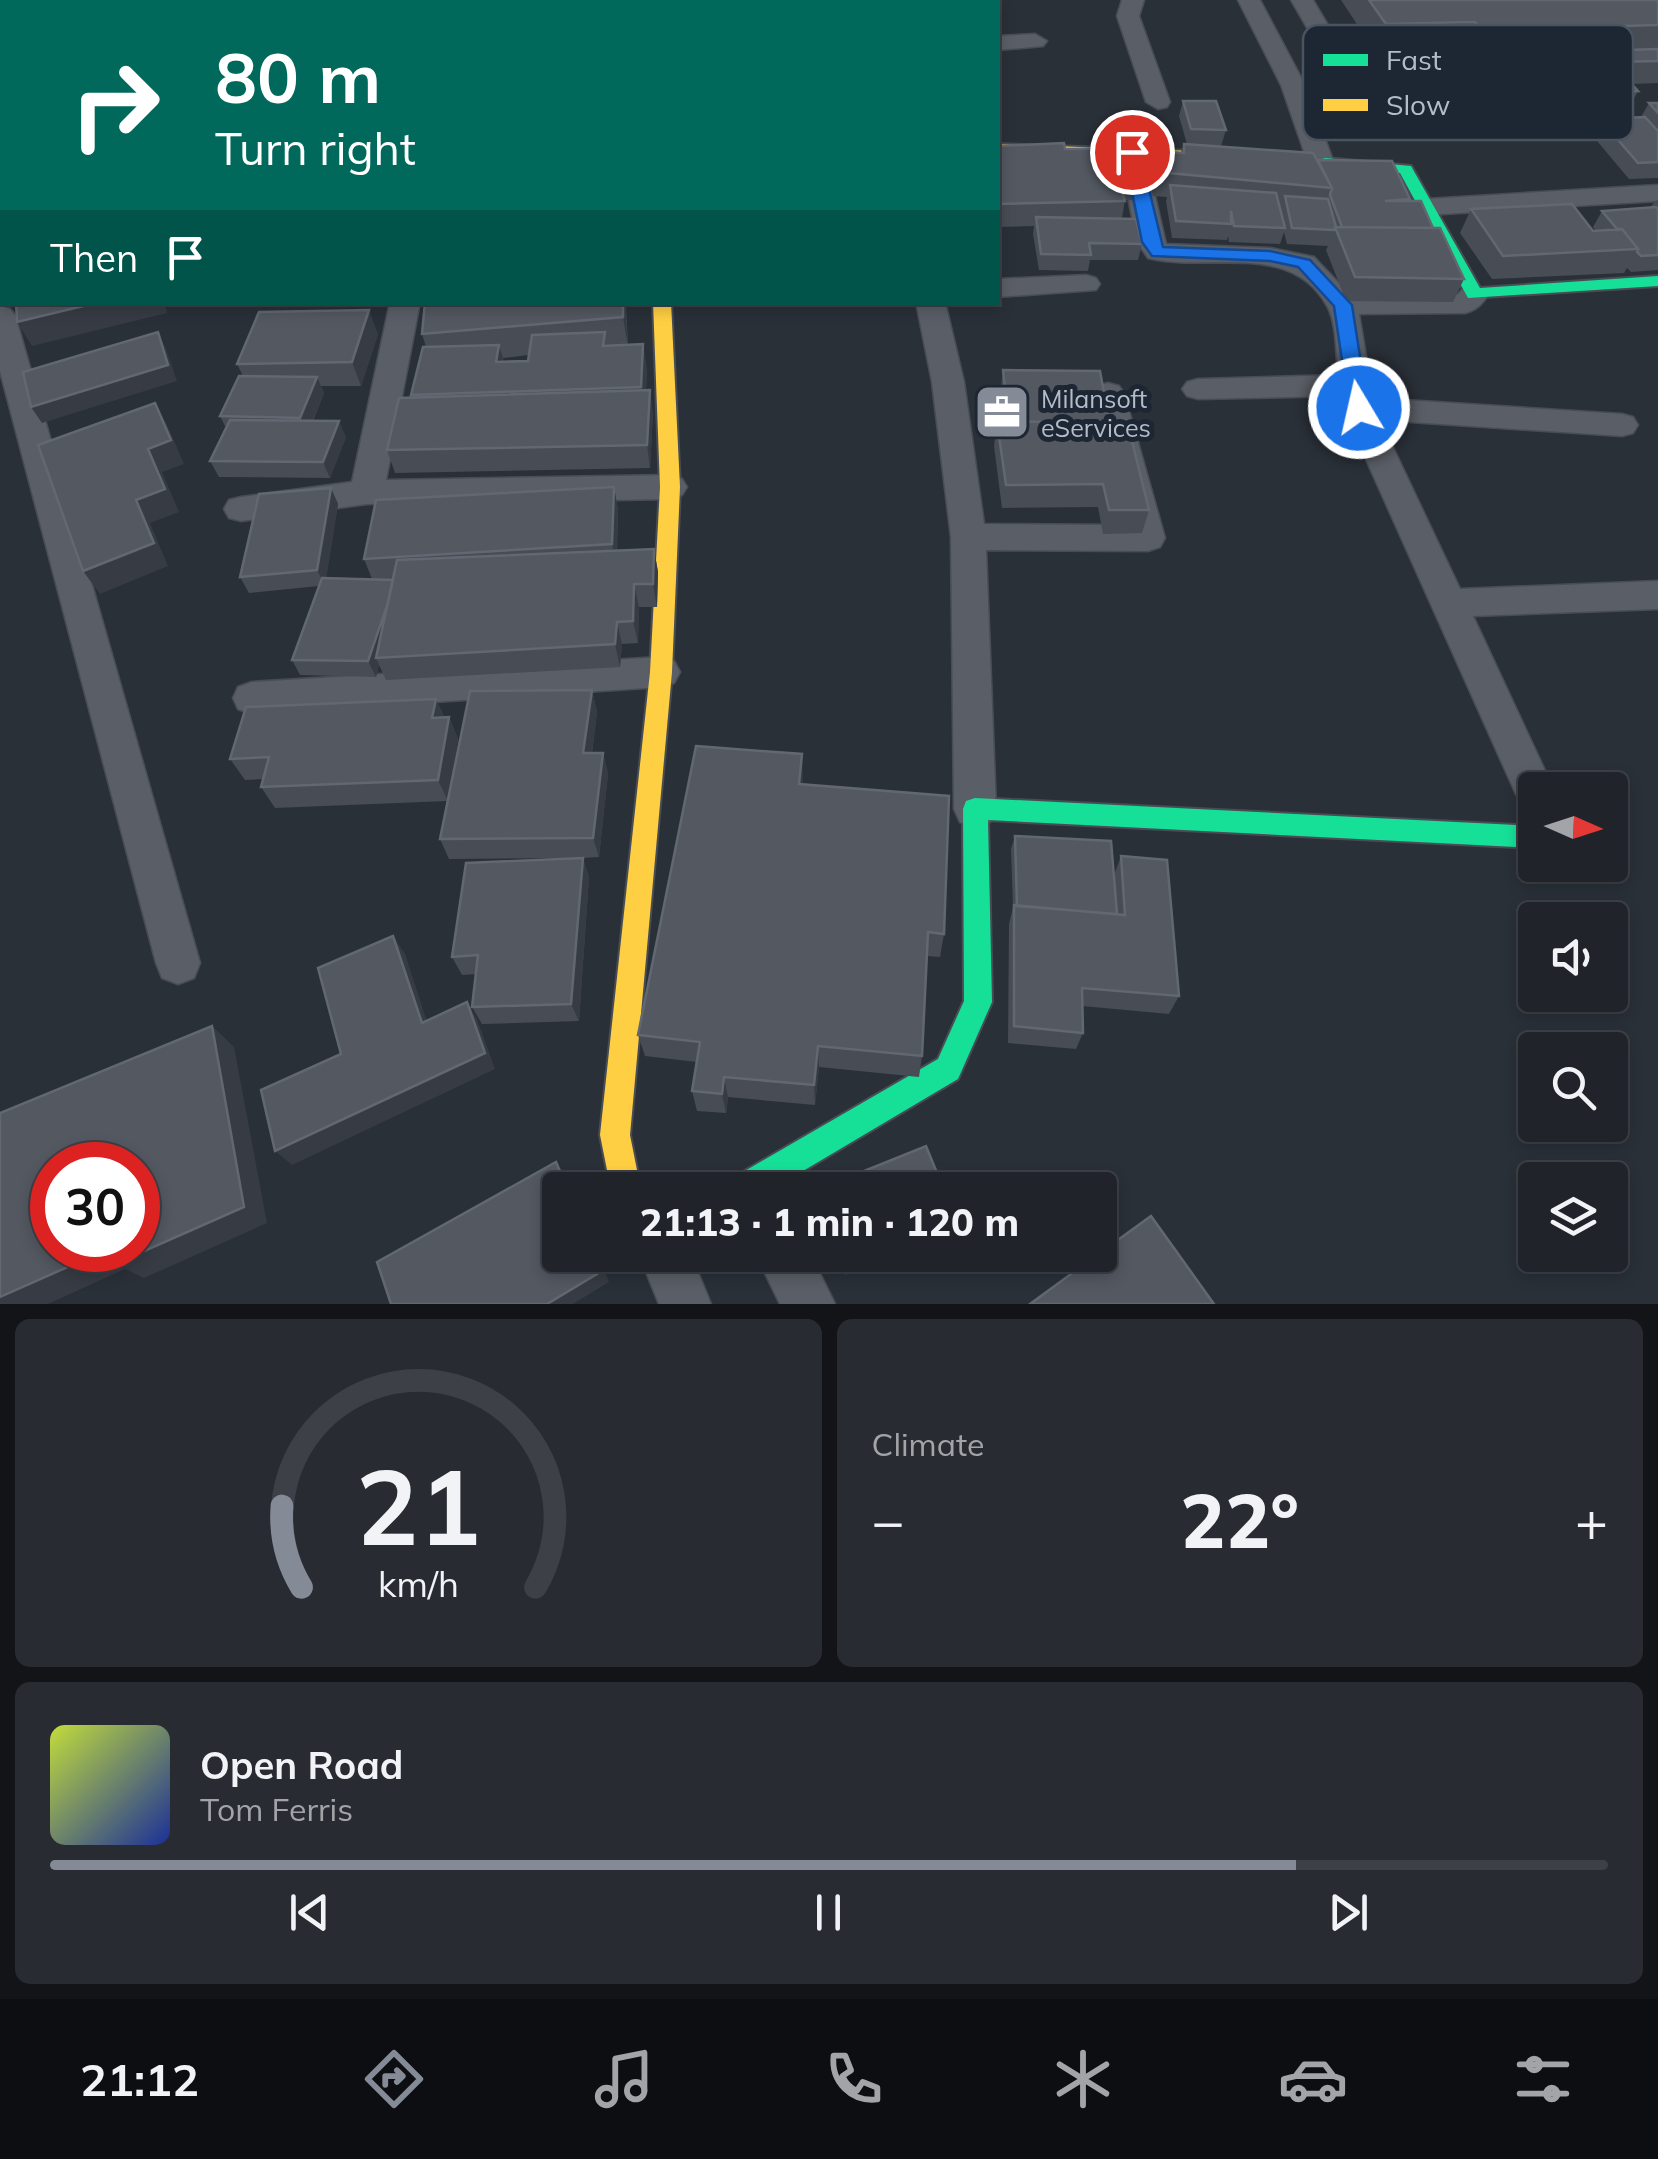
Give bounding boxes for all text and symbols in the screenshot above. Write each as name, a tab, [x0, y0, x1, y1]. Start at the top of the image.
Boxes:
legend	[1303, 25, 1633, 140]
text: 80 m	[215, 33, 381, 121]
icon: right	[50, 40, 180, 170]
text: Fast	[1386, 42, 1442, 77]
text: Slow	[1386, 87, 1450, 122]
pin	[1090, 110, 1175, 195]
text: Turn right	[215, 120, 416, 176]
icon: arrive	[1105, 125, 1160, 180]
icon: arrive	[158, 230, 213, 285]
text: Then	[50, 234, 138, 282]
position arrow	[1307, 356, 1411, 460]
office icon: Milansoft eServices	[972, 382, 1032, 442]
place label: Milansoft eServices	[1041, 383, 1151, 443]
north arrow	[1518, 772, 1628, 882]
map controls	[1518, 772, 1628, 1272]
button: sound	[1518, 902, 1628, 1012]
button: search	[1518, 1032, 1628, 1142]
speed limit sign: 30	[30, 1142, 160, 1272]
button: layers	[1518, 1162, 1628, 1272]
text: 21:13 · 1 min · 120 m	[640, 1198, 1019, 1246]
text: Climate	[872, 1424, 984, 1464]
text: 21	[356, 1440, 481, 1571]
text: 22°	[1180, 1473, 1299, 1567]
text: −	[872, 1486, 905, 1555]
text: +	[1575, 1486, 1608, 1555]
text: km/h	[378, 1561, 459, 1606]
text: Open Road	[200, 1741, 403, 1789]
text: Tom Ferris	[200, 1789, 353, 1829]
icon: previous	[282, 1885, 337, 1940]
icon: pause	[801, 1885, 856, 1940]
icon: next	[1321, 1885, 1376, 1940]
icon: directions	[359, 2044, 429, 2114]
icon: music	[589, 2044, 659, 2114]
icon: phone	[819, 2044, 889, 2114]
icon: climate	[1048, 2044, 1118, 2114]
icon: car	[1278, 2044, 1348, 2114]
icon: filters	[1508, 2044, 1578, 2114]
text: 21:12	[80, 2051, 199, 2107]

